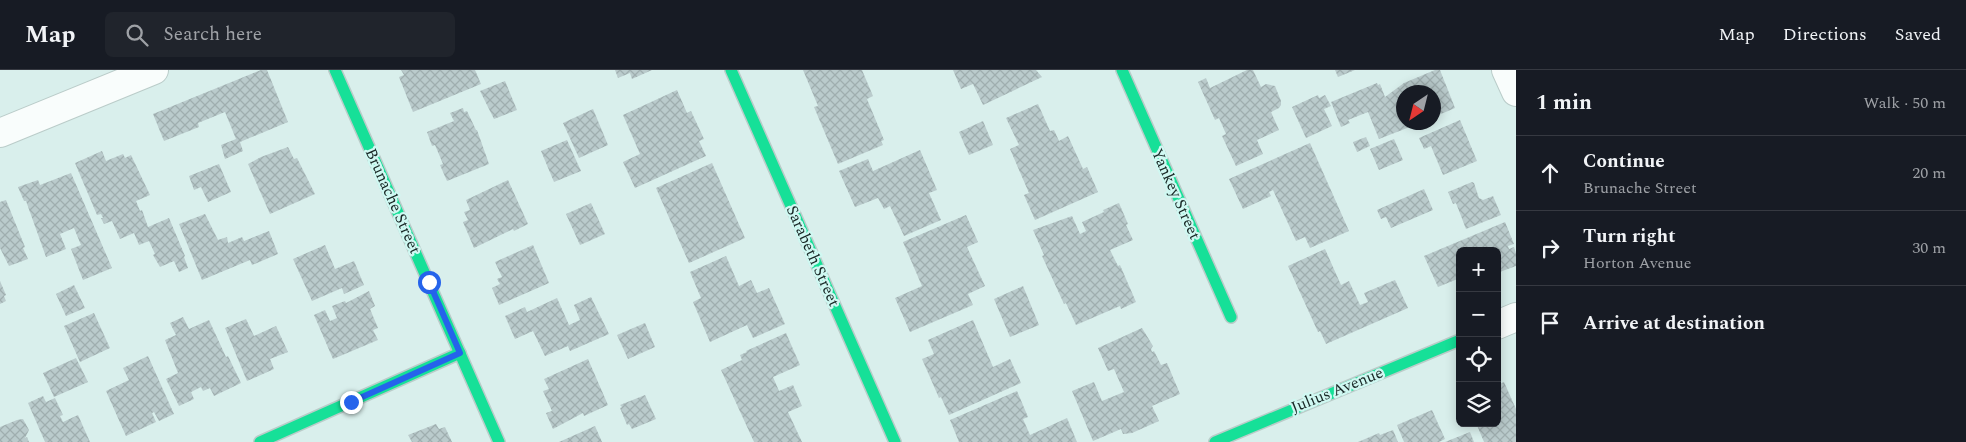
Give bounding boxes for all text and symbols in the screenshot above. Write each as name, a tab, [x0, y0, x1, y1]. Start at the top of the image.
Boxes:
search box	[105, 12, 455, 57]
text: Map	[25, 17, 75, 53]
text: Search here	[163, 20, 262, 49]
icon: search	[123, 21, 151, 49]
text: Map	[1719, 21, 1755, 48]
text: Directions	[1783, 21, 1867, 48]
text: Saved	[1895, 21, 1941, 48]
north arrow	[1396, 85, 1441, 130]
text: 1 min	[1536, 87, 1592, 119]
text: Walk · 50 m	[1863, 91, 1946, 115]
street label: Brunache Street	[359, 144, 427, 258]
street label: Yankey Street	[1145, 145, 1207, 244]
text: Continue	[1583, 147, 1665, 176]
icon: ahead	[1536, 159, 1564, 187]
text: 20 m	[1912, 161, 1946, 185]
text: Brunache Street	[1583, 176, 1697, 200]
street label: Sarabeth Street	[780, 201, 846, 311]
text: Turn right	[1583, 222, 1676, 251]
icon: right	[1536, 234, 1564, 262]
text: 30 m	[1912, 236, 1946, 260]
map controls	[1456, 247, 1501, 427]
button: +	[1456, 247, 1501, 292]
text: Horton Avenue	[1583, 251, 1691, 275]
route start	[418, 271, 441, 294]
button: −	[1456, 292, 1501, 337]
icon: arrive	[1536, 309, 1564, 337]
text: Arrive at destination	[1583, 309, 1765, 338]
button: locate	[1456, 337, 1501, 382]
street label: Julius Avenue	[1287, 361, 1387, 419]
button: layers	[1456, 382, 1501, 427]
route end	[340, 391, 363, 414]

